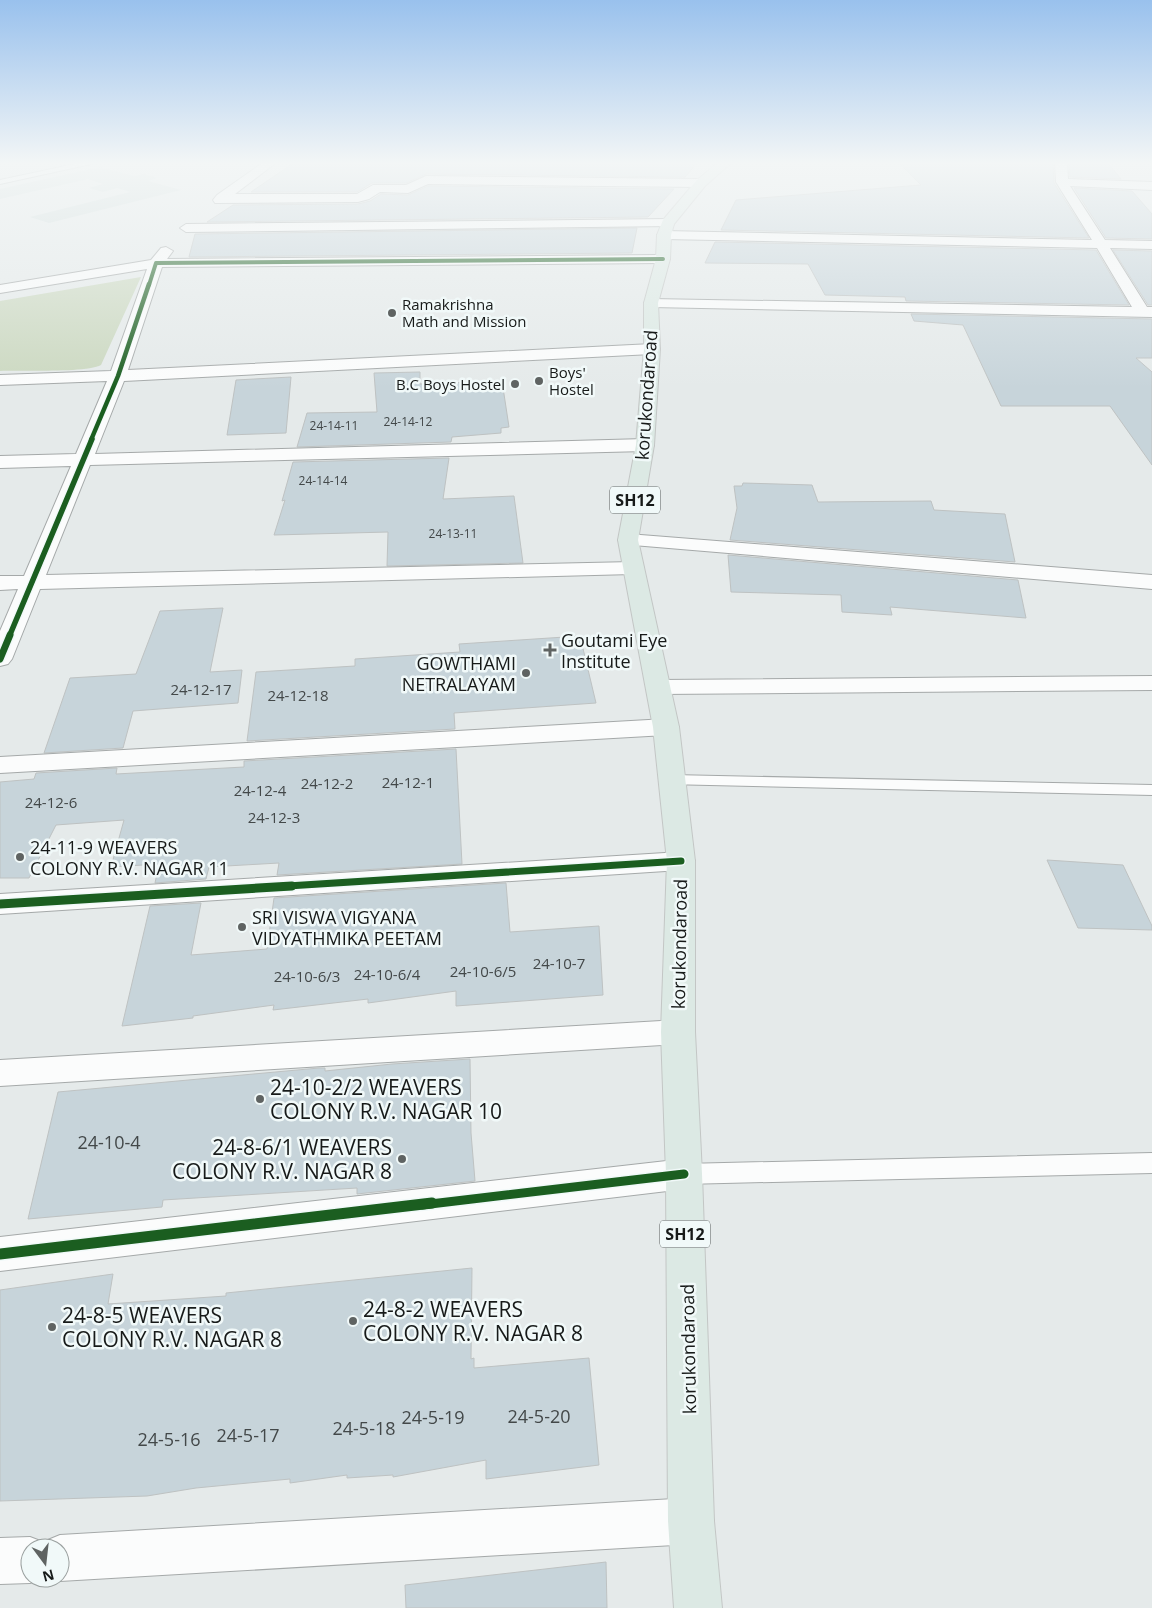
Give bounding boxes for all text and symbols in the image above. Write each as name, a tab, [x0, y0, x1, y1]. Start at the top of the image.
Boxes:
place label: Ramakrishna Math and Mission	[402, 294, 526, 331]
marker: Ramakrishna Math and Mission	[386, 307, 398, 319]
street label: korukondaroad	[629, 329, 663, 461]
place label: Boys' Hostel	[549, 362, 594, 399]
place label: B.C Boys Hostel	[396, 374, 505, 394]
marker: Boys' Hostel	[533, 375, 545, 387]
marker: B.C Boys Hostel	[509, 378, 521, 390]
house number: 24-14-12	[384, 413, 433, 430]
house number: 24-14-11	[310, 417, 358, 434]
house number: 24-14-14	[299, 472, 348, 489]
road number: SH12	[610, 486, 660, 514]
house number: 24-13-11	[429, 525, 477, 542]
place label: Goutami Eye Institute	[561, 628, 667, 673]
marker: Goutami Eye Institute	[543, 643, 557, 657]
place label: GOWTHAMI NETRALAYAM	[402, 651, 516, 696]
marker: GOWTHAMI NETRALAYAM	[520, 667, 532, 679]
house number: 24-12-17	[170, 679, 232, 699]
house number: 24-12-18	[267, 685, 329, 705]
house number: 24-12-1	[382, 772, 434, 792]
house number: 24-12-2	[301, 773, 353, 793]
house number: 24-12-4	[234, 780, 287, 800]
house number: 24-12-6	[25, 792, 77, 812]
house number: 24-12-3	[248, 807, 300, 827]
place label: 24-11-9 WEAVERS COLONY R.V. NAGAR 11	[30, 835, 229, 880]
marker: 24-11-9 WEAVERS COLONY R.V. NAGAR 11	[14, 851, 26, 863]
street label: korukondaroad	[666, 879, 692, 1009]
place label: SRI VISWA VIGYANA VIDYATHMIKA PEETAM	[252, 905, 442, 950]
marker: SRI VISWA VIGYANA VIDYATHMIKA PEETAM	[236, 921, 248, 933]
house number: 24-10-7	[533, 953, 585, 973]
house number: 24-10-6/5	[450, 961, 516, 981]
house number: 24-10-6/4	[354, 964, 421, 984]
house number: 24-10-6/3	[274, 966, 340, 986]
place label: 24-10-2/2 WEAVERS COLONY R.V. NAGAR 10	[270, 1073, 502, 1125]
marker: 24-10-2/2 WEAVERS COLONY R.V. NAGAR 10	[254, 1093, 266, 1105]
house number: 24-10-4	[77, 1130, 141, 1154]
place label: 24-8-6/1 WEAVERS COLONY R.V. NAGAR 8	[172, 1133, 392, 1185]
marker: 24-8-6/1 WEAVERS COLONY R.V. NAGAR 8	[396, 1153, 408, 1165]
road number: SH12	[660, 1220, 710, 1248]
street label: korukondaroad	[675, 1284, 701, 1414]
place label: 24-8-2 WEAVERS COLONY R.V. NAGAR 8	[363, 1295, 583, 1347]
place label: 24-8-5 WEAVERS COLONY R.V. NAGAR 8	[62, 1301, 282, 1353]
marker: 24-8-2 WEAVERS COLONY R.V. NAGAR 8	[347, 1315, 359, 1327]
marker: 24-8-5 WEAVERS COLONY R.V. NAGAR 8	[46, 1321, 58, 1333]
house number: 24-5-20	[507, 1404, 571, 1428]
house number: 24-5-19	[401, 1405, 465, 1429]
house number: 24-5-18	[332, 1416, 396, 1440]
house number: 24-5-17	[216, 1423, 280, 1447]
house number: 24-5-16	[137, 1427, 201, 1451]
north arrow	[20, 1538, 70, 1588]
text: N	[41, 1565, 56, 1587]

